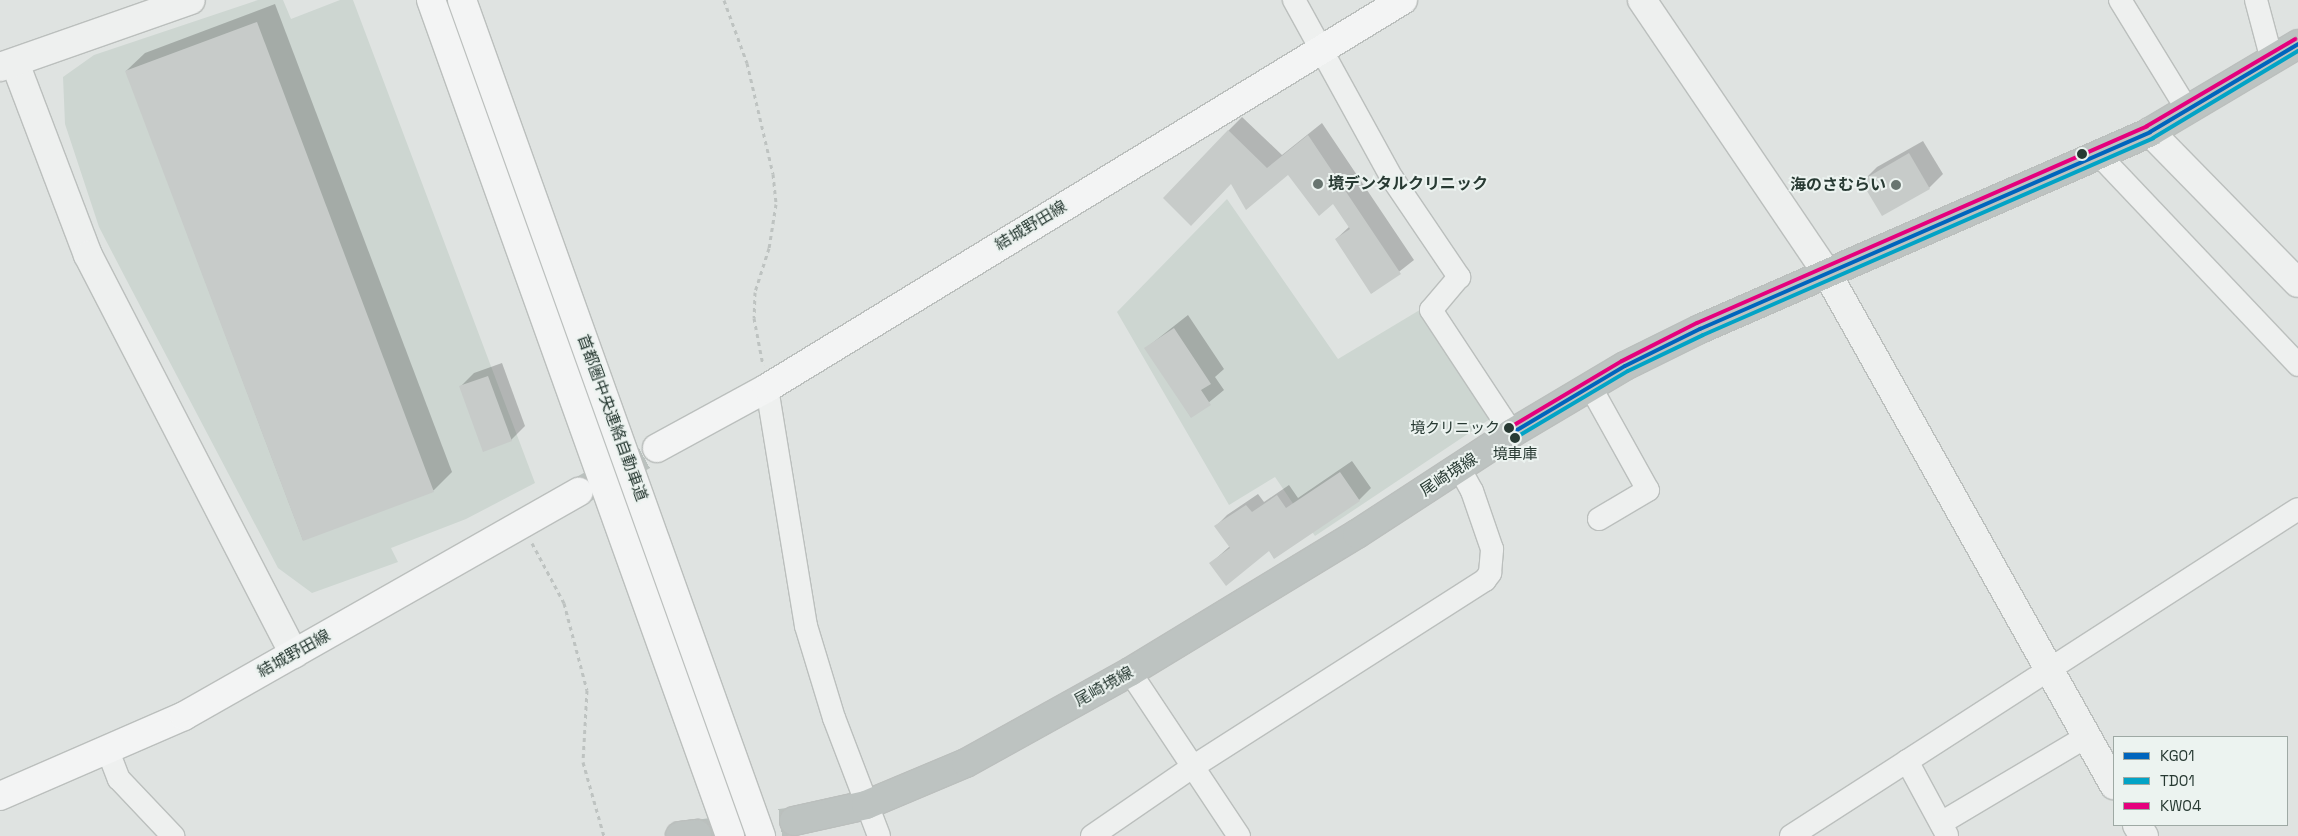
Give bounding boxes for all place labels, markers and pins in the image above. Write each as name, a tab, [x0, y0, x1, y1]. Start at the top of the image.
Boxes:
unlabelled marker	[2077, 149, 2087, 159]
place label: 境デンタルクリニック	[1328, 174, 1488, 194]
place label: 海のさむらい	[1790, 175, 1886, 195]
marker: 境デンタルクリニック	[1312, 178, 1324, 190]
marker: 海のさむらい	[1890, 179, 1902, 191]
place label: 境クリニック	[1410, 419, 1500, 437]
marker: 境クリニック	[1504, 423, 1514, 433]
marker: 境車庫	[1510, 433, 1520, 443]
place label: 境車庫	[1493, 445, 1537, 463]

